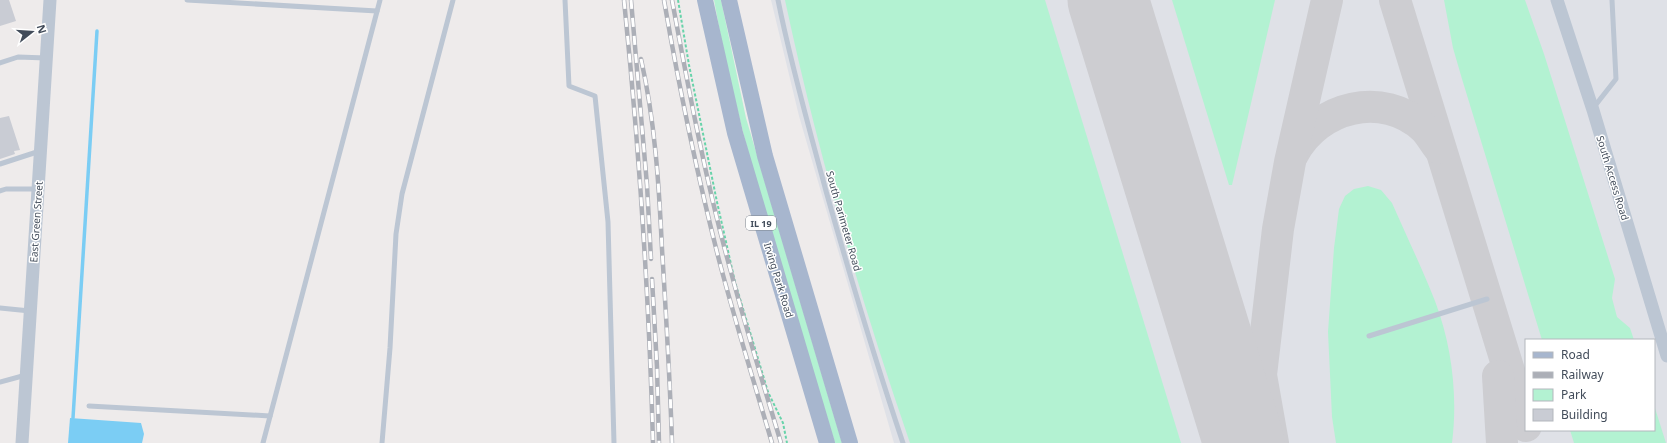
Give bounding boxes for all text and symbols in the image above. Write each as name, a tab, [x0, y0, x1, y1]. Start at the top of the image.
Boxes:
north arrow	[12, 12, 52, 52]
text: N	[34, 22, 51, 35]
street label: South Access Road	[1593, 134, 1633, 222]
street label: South Parimeter Road	[823, 169, 865, 273]
street label: East Green Street	[26, 181, 46, 263]
road number: IL 19	[746, 216, 776, 230]
street label: Irving Park Road	[761, 241, 797, 319]
legend	[1525, 339, 1655, 431]
text: Road	[1561, 346, 1590, 363]
text: Railway	[1561, 366, 1605, 383]
text: Park	[1561, 386, 1587, 403]
text: Building	[1561, 406, 1608, 423]

